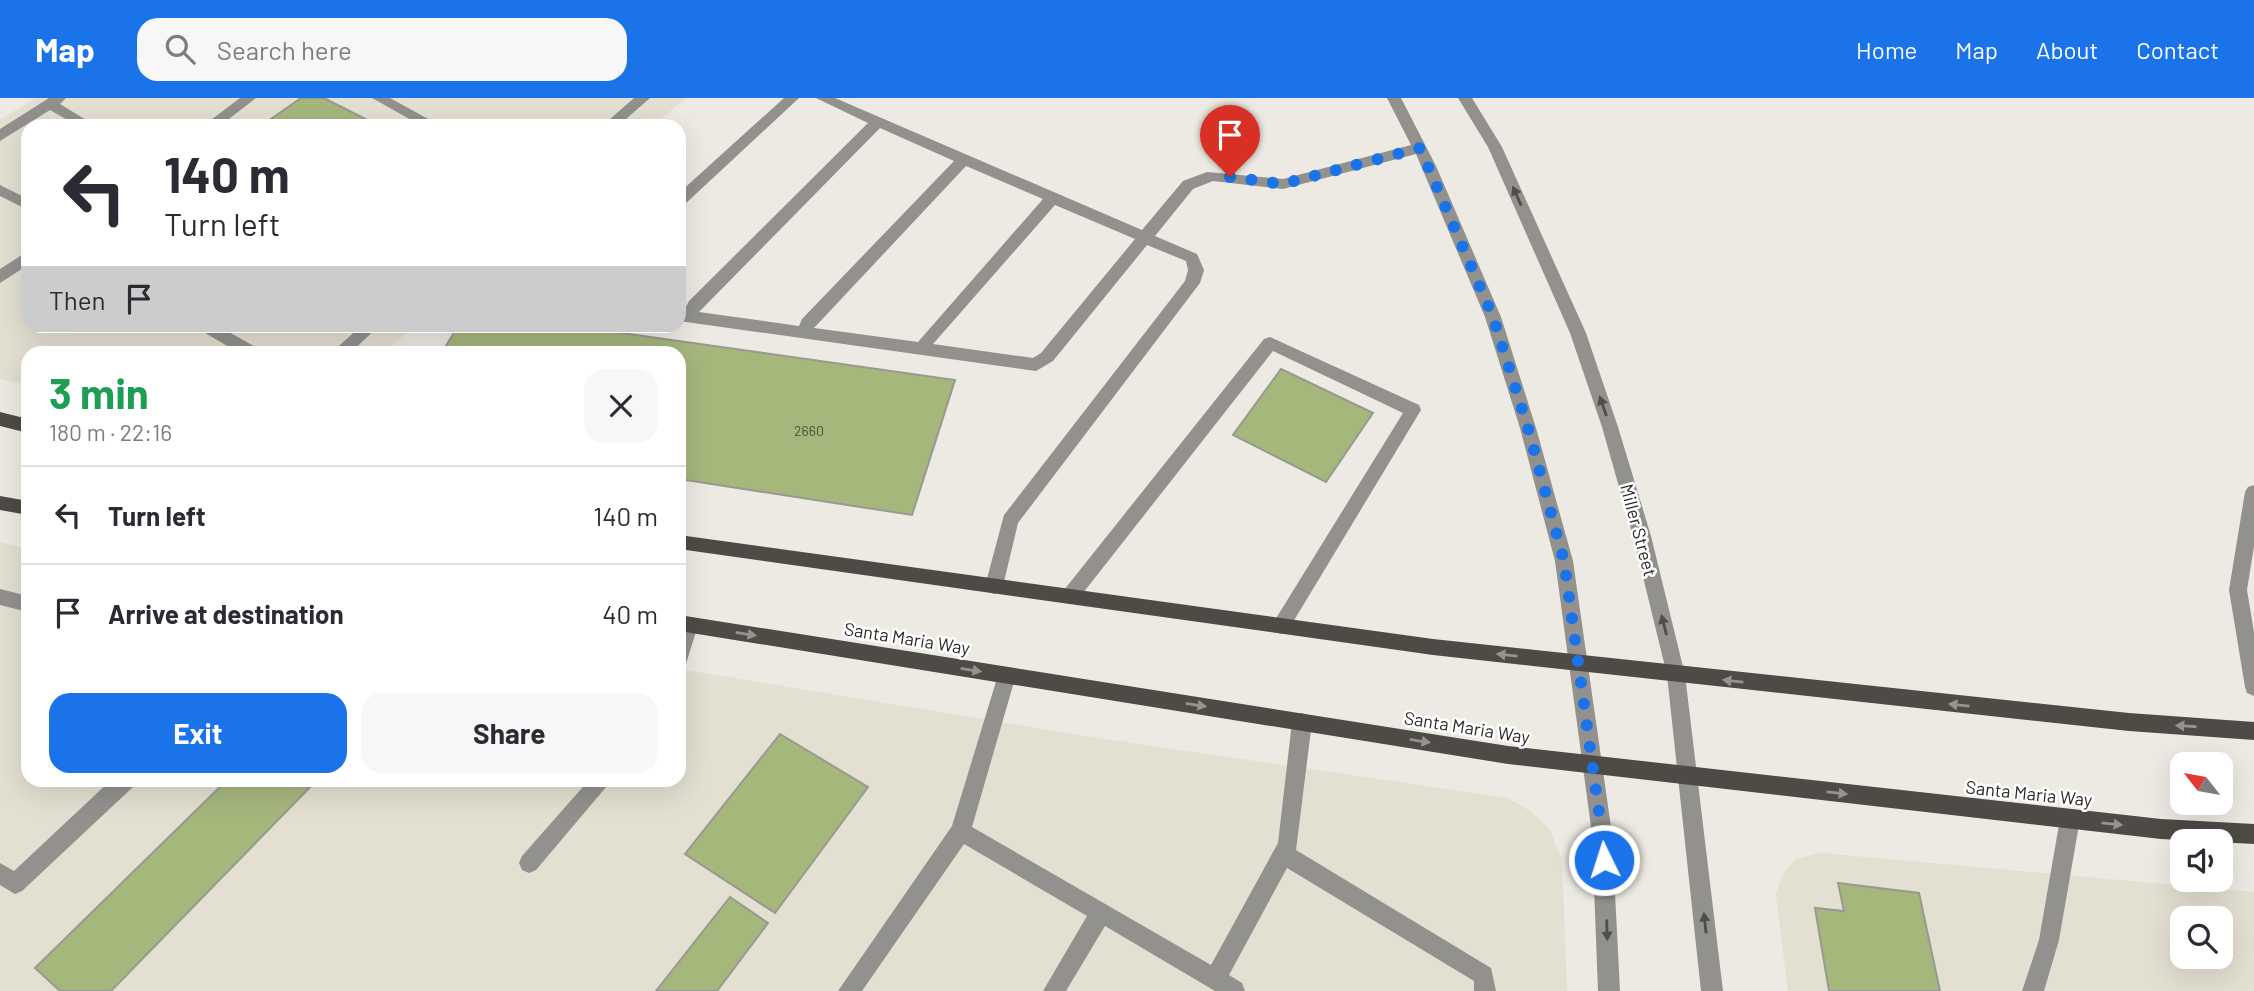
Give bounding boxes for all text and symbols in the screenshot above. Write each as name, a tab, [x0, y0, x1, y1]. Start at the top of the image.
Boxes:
search box	[137, 18, 627, 81]
text: Map	[35, 29, 95, 69]
icon: search	[161, 30, 199, 68]
text: Search here	[217, 34, 352, 65]
text: Home	[1856, 35, 1917, 64]
text: Map	[1955, 35, 1998, 64]
text: About	[2036, 35, 2098, 64]
text: Contact	[2136, 35, 2219, 64]
pin	[1200, 105, 1260, 177]
icon: arrive	[1211, 116, 1249, 154]
text: 140 m	[164, 144, 290, 203]
icon: left	[49, 147, 140, 238]
one-way arrow	[1511, 186, 1523, 206]
text: Turn left	[164, 204, 281, 242]
icon: arrive	[120, 280, 158, 318]
text: Then	[49, 284, 106, 315]
text: 3 min	[49, 367, 149, 417]
button: close	[584, 369, 658, 443]
one-way arrow	[1597, 396, 1608, 417]
text: 180 m · 22:16	[49, 418, 172, 446]
house number: 2660	[794, 422, 824, 439]
street label: Miller Street	[1616, 481, 1662, 579]
icon: left	[49, 496, 87, 534]
text: Turn left	[108, 500, 206, 531]
text: 140 m	[593, 500, 658, 531]
icon: arrive	[49, 594, 87, 632]
text: Arrive at destination	[108, 598, 344, 629]
text: 40 m	[602, 598, 658, 629]
one-way arrow	[1658, 614, 1669, 636]
street label: Santa Maria Way	[843, 617, 971, 659]
one-way arrow	[735, 629, 757, 640]
one-way arrow	[1496, 649, 1518, 660]
one-way arrow	[960, 664, 982, 675]
one-way arrow	[1722, 675, 1744, 686]
button: Exit	[49, 693, 347, 773]
button: Share	[361, 693, 658, 773]
one-way arrow	[1948, 699, 1970, 710]
one-way arrow	[1185, 700, 1207, 711]
street label: Santa Maria Way	[1403, 706, 1531, 748]
one-way arrow	[2175, 720, 2197, 731]
one-way arrow	[1409, 736, 1431, 747]
north arrow	[2170, 752, 2233, 816]
map controls	[2170, 752, 2233, 969]
street label: Santa Maria Way	[1965, 775, 2093, 811]
one-way arrow	[1827, 788, 1849, 799]
one-way arrow	[2101, 818, 2123, 829]
position arrow	[1567, 823, 1641, 897]
button: sound	[2170, 829, 2233, 892]
button: search	[2170, 906, 2233, 969]
one-way arrow	[1699, 912, 1710, 934]
one-way arrow	[1601, 919, 1612, 941]

